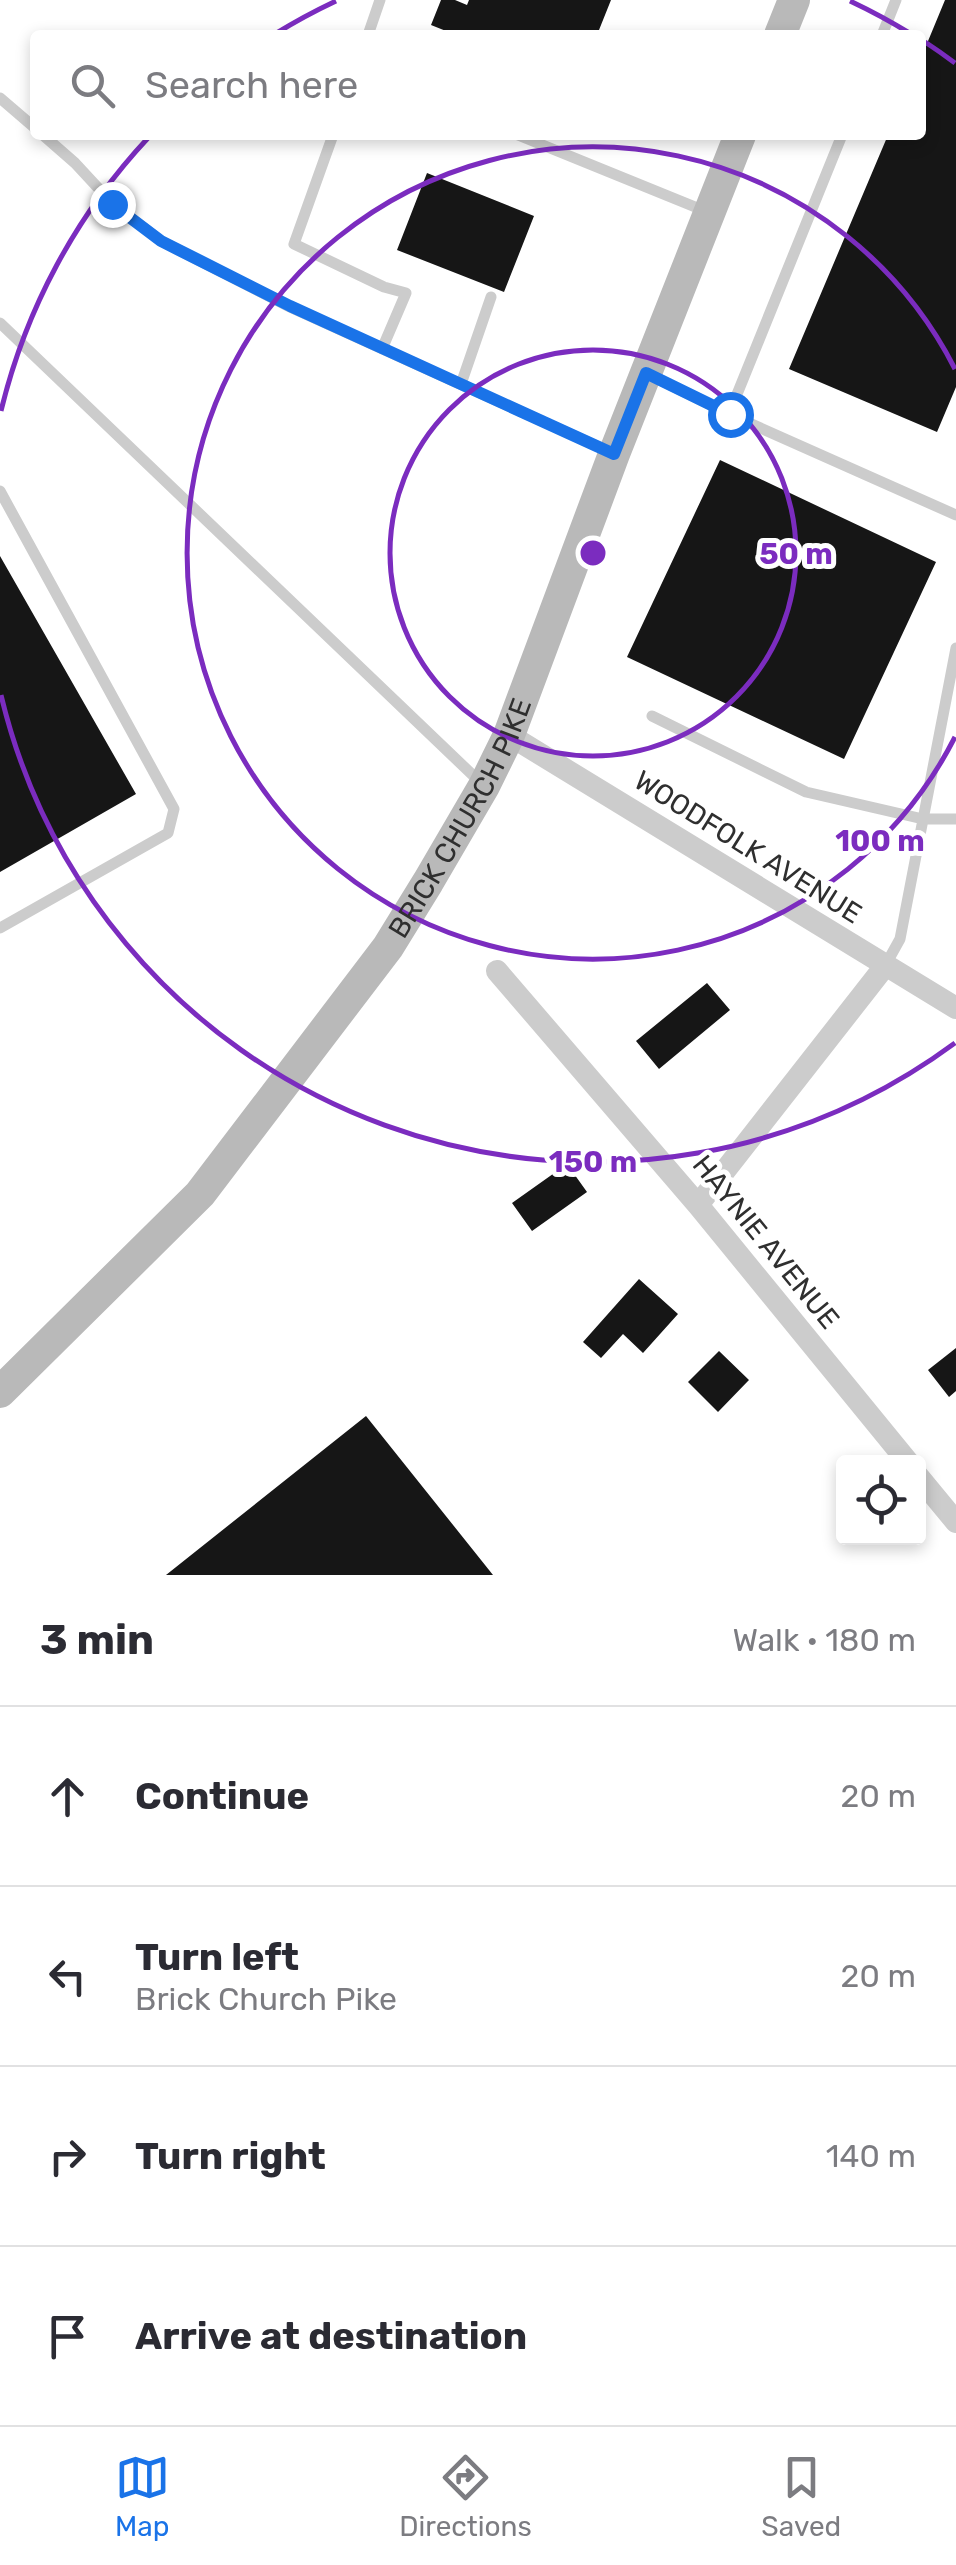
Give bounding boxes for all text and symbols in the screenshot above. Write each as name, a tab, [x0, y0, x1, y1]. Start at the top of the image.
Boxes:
search box	[30, 30, 926, 140]
icon: search	[65, 58, 120, 113]
text: Search here	[145, 62, 358, 108]
route end	[90, 182, 136, 228]
route start	[708, 392, 754, 438]
centre of rings	[575, 535, 611, 571]
text: 50 m	[759, 536, 833, 572]
street label: BRICK CHURCH PIKE	[381, 694, 538, 944]
street label: WOODFOLK AVENUE	[628, 764, 868, 930]
text: 100 m	[835, 823, 925, 859]
text: 150 m	[549, 1144, 637, 1180]
street label: HAYNIE AVENUE	[686, 1149, 846, 1335]
map controls	[836, 1455, 926, 1545]
button: locate	[836, 1455, 926, 1545]
text: 3 min	[40, 1615, 154, 1665]
text: Walk · 180 m	[733, 1621, 916, 1659]
icon: ahead	[40, 1769, 95, 1824]
text: Continue	[135, 1773, 309, 1819]
text: 20 m	[841, 1777, 916, 1815]
text: Turn left	[135, 1934, 299, 1980]
icon: left	[40, 1949, 95, 2004]
text: 20 m	[841, 1957, 916, 1995]
text: Brick Church Pike	[135, 1980, 397, 2018]
icon: right	[40, 2129, 95, 2184]
text: Turn right	[135, 2133, 326, 2179]
text: 140 m	[826, 2137, 916, 2175]
icon: arrive	[40, 2309, 95, 2364]
text: Arrive at destination	[135, 2313, 527, 2359]
tab: Map	[115, 2450, 170, 2543]
tab: Directions	[399, 2450, 532, 2543]
tab: Saved	[761, 2450, 841, 2543]

